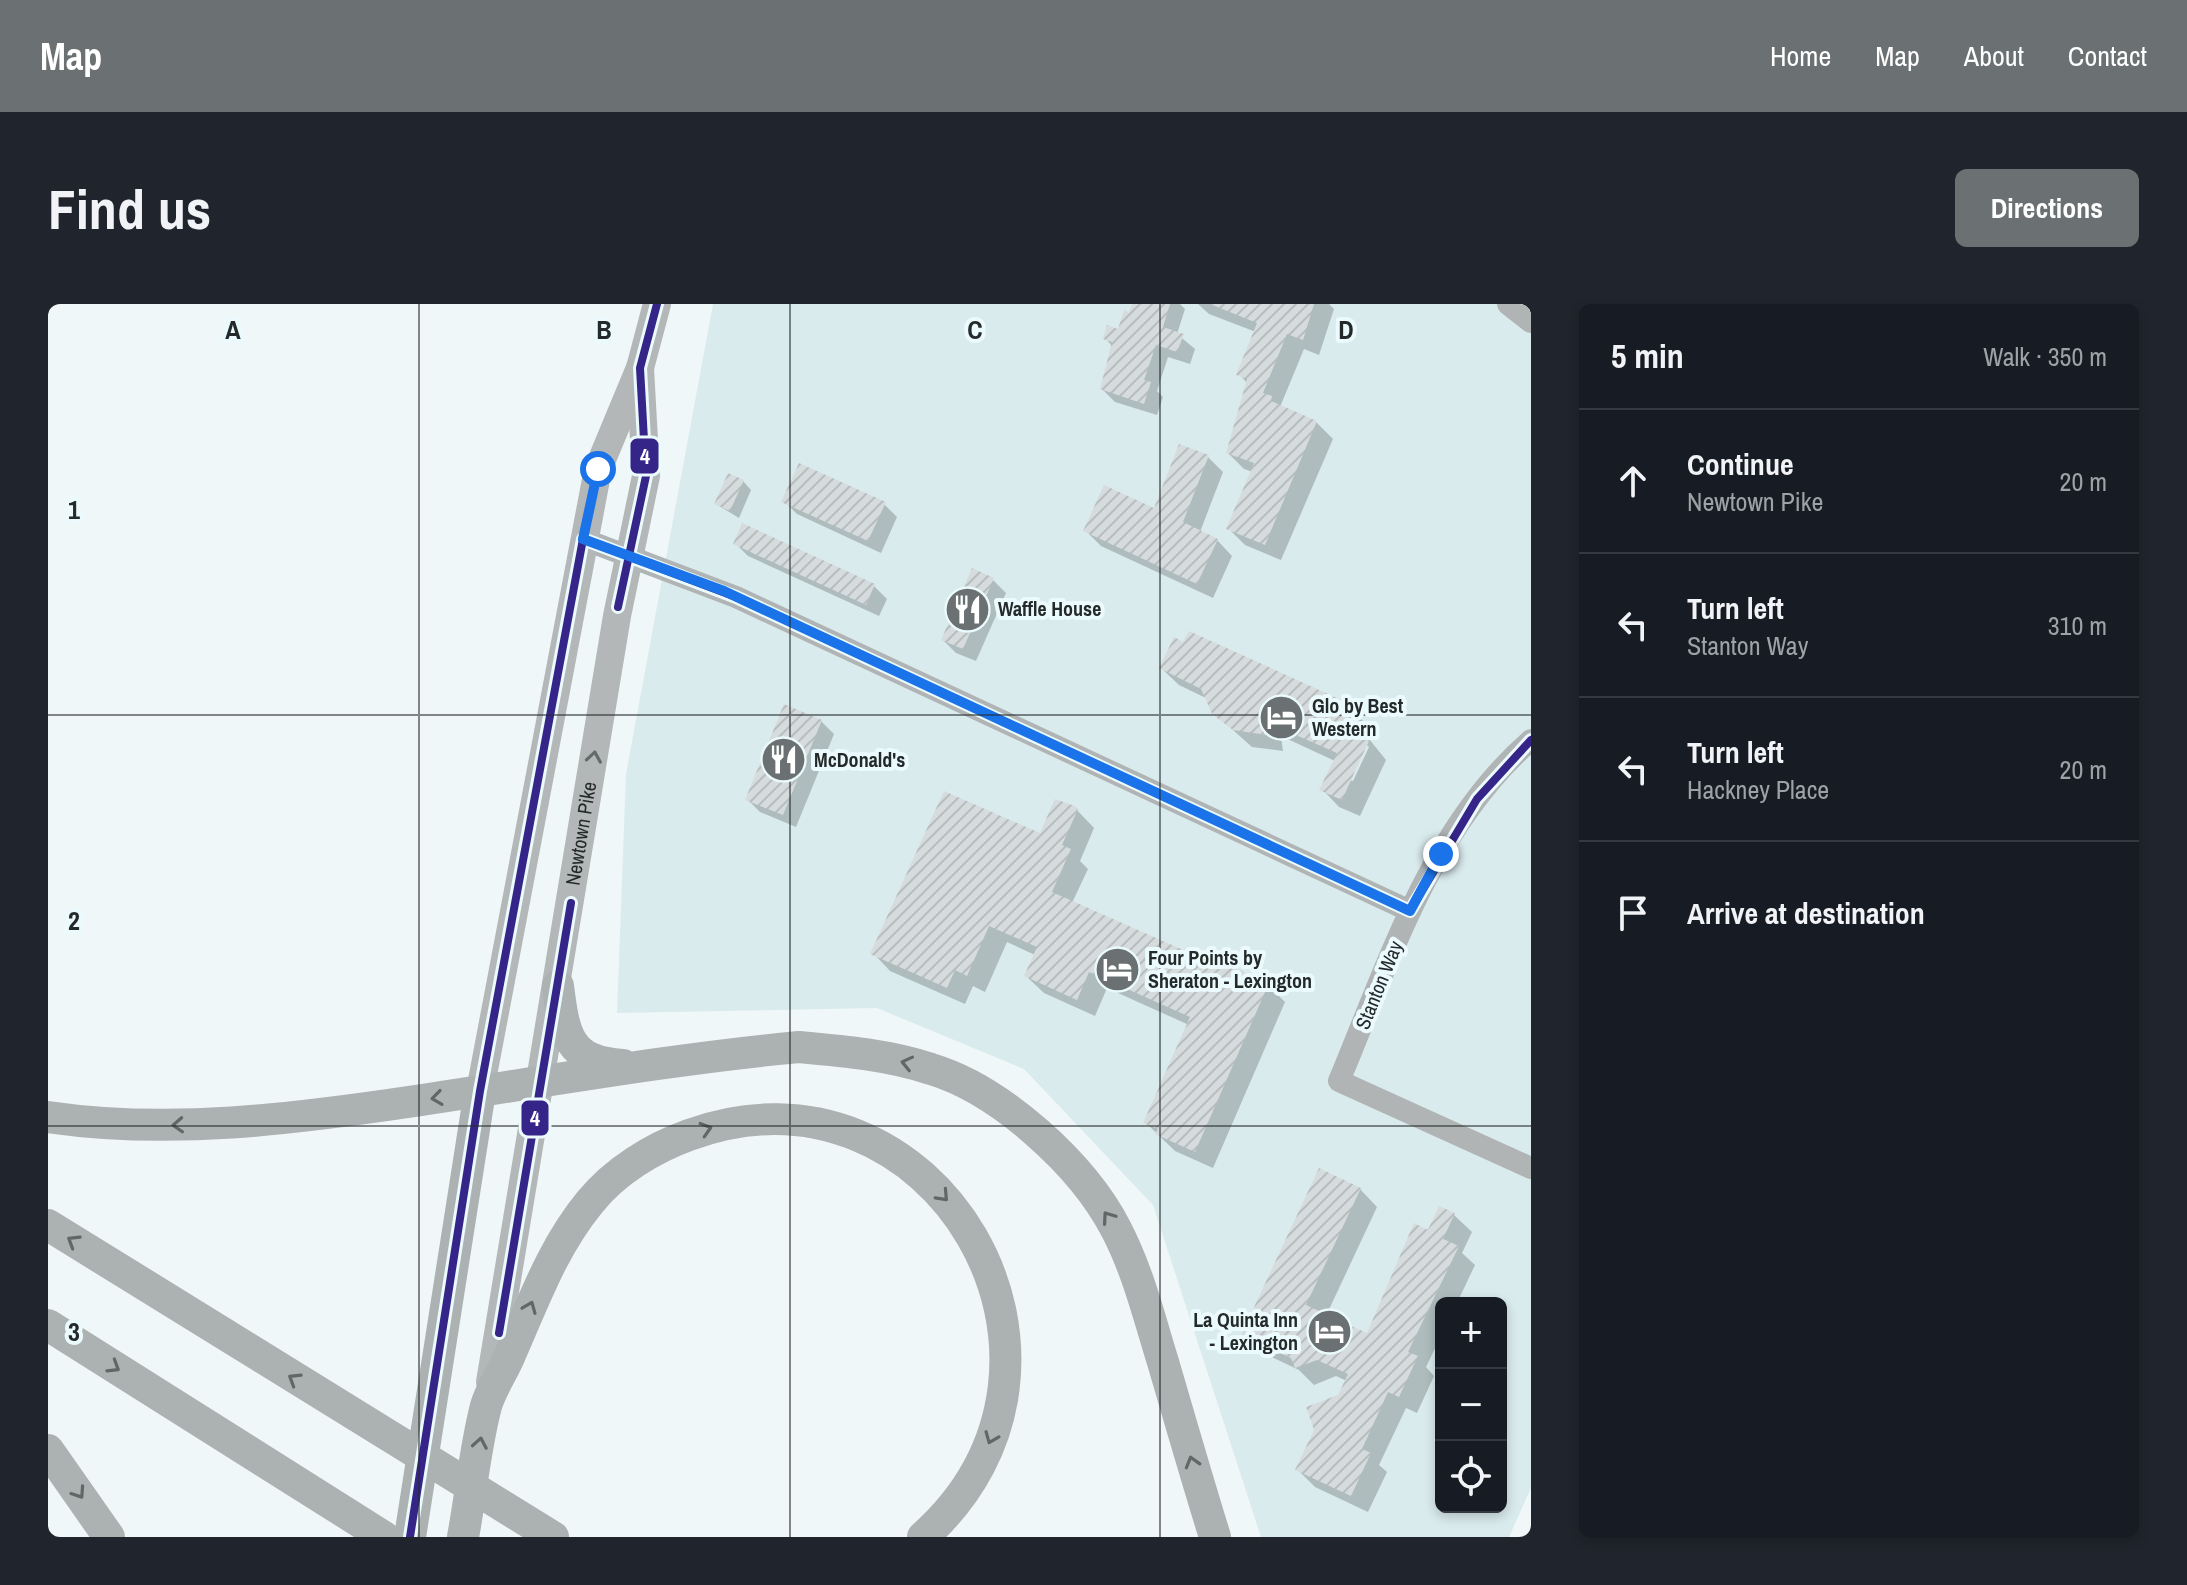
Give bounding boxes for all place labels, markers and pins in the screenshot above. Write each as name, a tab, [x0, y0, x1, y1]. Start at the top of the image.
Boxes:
restaurant icon: Waffle House	[943, 585, 991, 633]
place label: Waffle House	[998, 595, 1101, 622]
place label: Glo by Best Western	[1312, 692, 1404, 742]
hotel icon: Glo by Best Western	[1257, 693, 1305, 741]
restaurant icon: McDonald's	[759, 736, 807, 784]
place label: McDonald's	[814, 746, 905, 773]
place label: Four Points by Sheraton - Lexington	[1148, 944, 1312, 994]
hotel icon: Four Points by Sheraton - Lexington	[1093, 946, 1141, 994]
place label: La Quinta Inn - Lexington	[1193, 1306, 1298, 1356]
hotel icon: La Quinta Inn - Lexington	[1305, 1307, 1353, 1355]

